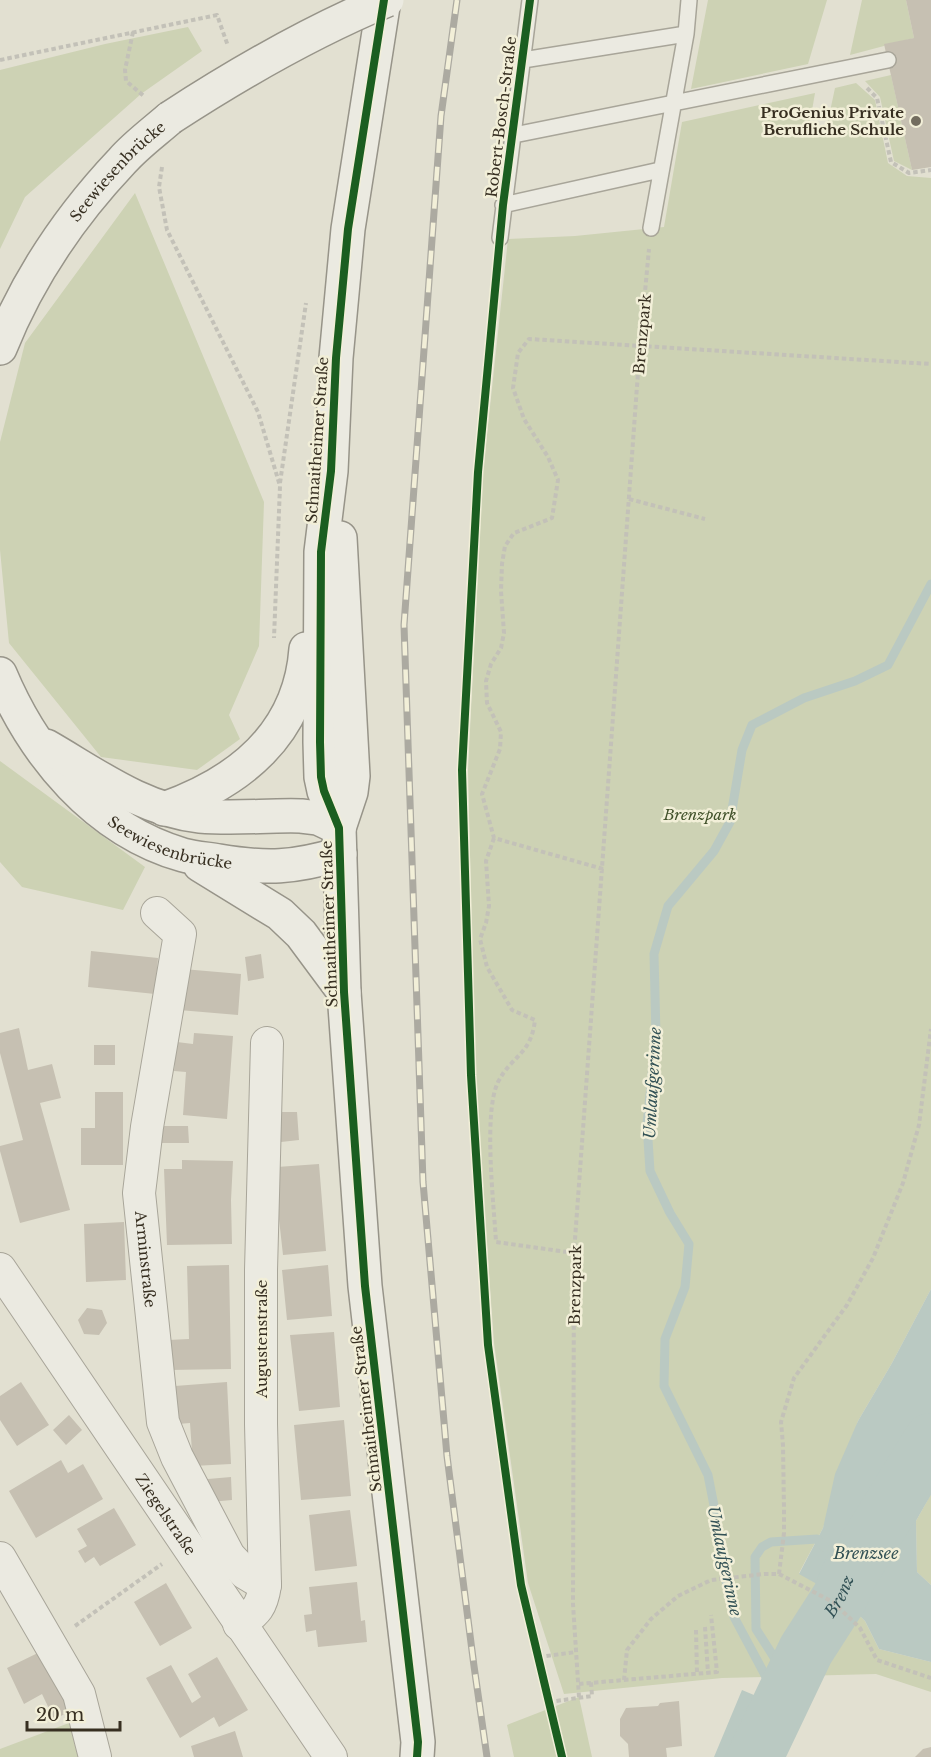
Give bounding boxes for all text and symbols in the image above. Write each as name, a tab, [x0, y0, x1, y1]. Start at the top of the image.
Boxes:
street label: Robert-Bosch-Straße	[482, 35, 520, 199]
place label: ProGenius Private Berufliche Schule	[760, 103, 904, 139]
marker: ProGenius Private Berufliche Schule	[909, 114, 923, 128]
street label: Seewiesenbrücke	[65, 117, 169, 225]
street label: Brenzpark	[629, 292, 655, 375]
street label: Schnaitheimer Straße	[302, 356, 332, 524]
park label: Brenzpark	[663, 805, 736, 824]
street label: Seewiesenbrücke	[105, 811, 234, 872]
street label: Schnaitheimer Straße	[317, 840, 341, 1008]
water label: Umlaufgerinne	[639, 1026, 665, 1139]
street label: Arminstraße	[131, 1209, 160, 1309]
street label: Brenzpark	[565, 1244, 585, 1325]
street label: Augustenstraße	[252, 1280, 271, 1399]
street label: Schnaitheimer Straße	[346, 1325, 386, 1493]
street label: Ziegelstraße	[132, 1470, 201, 1558]
water label: Umlaufgerinne	[704, 1504, 747, 1619]
water label: Brenzsee	[833, 1543, 899, 1563]
water label: Brenz	[819, 1572, 858, 1621]
scale bar	[27, 1694, 120, 1732]
text: 20 m	[36, 1704, 84, 1726]

